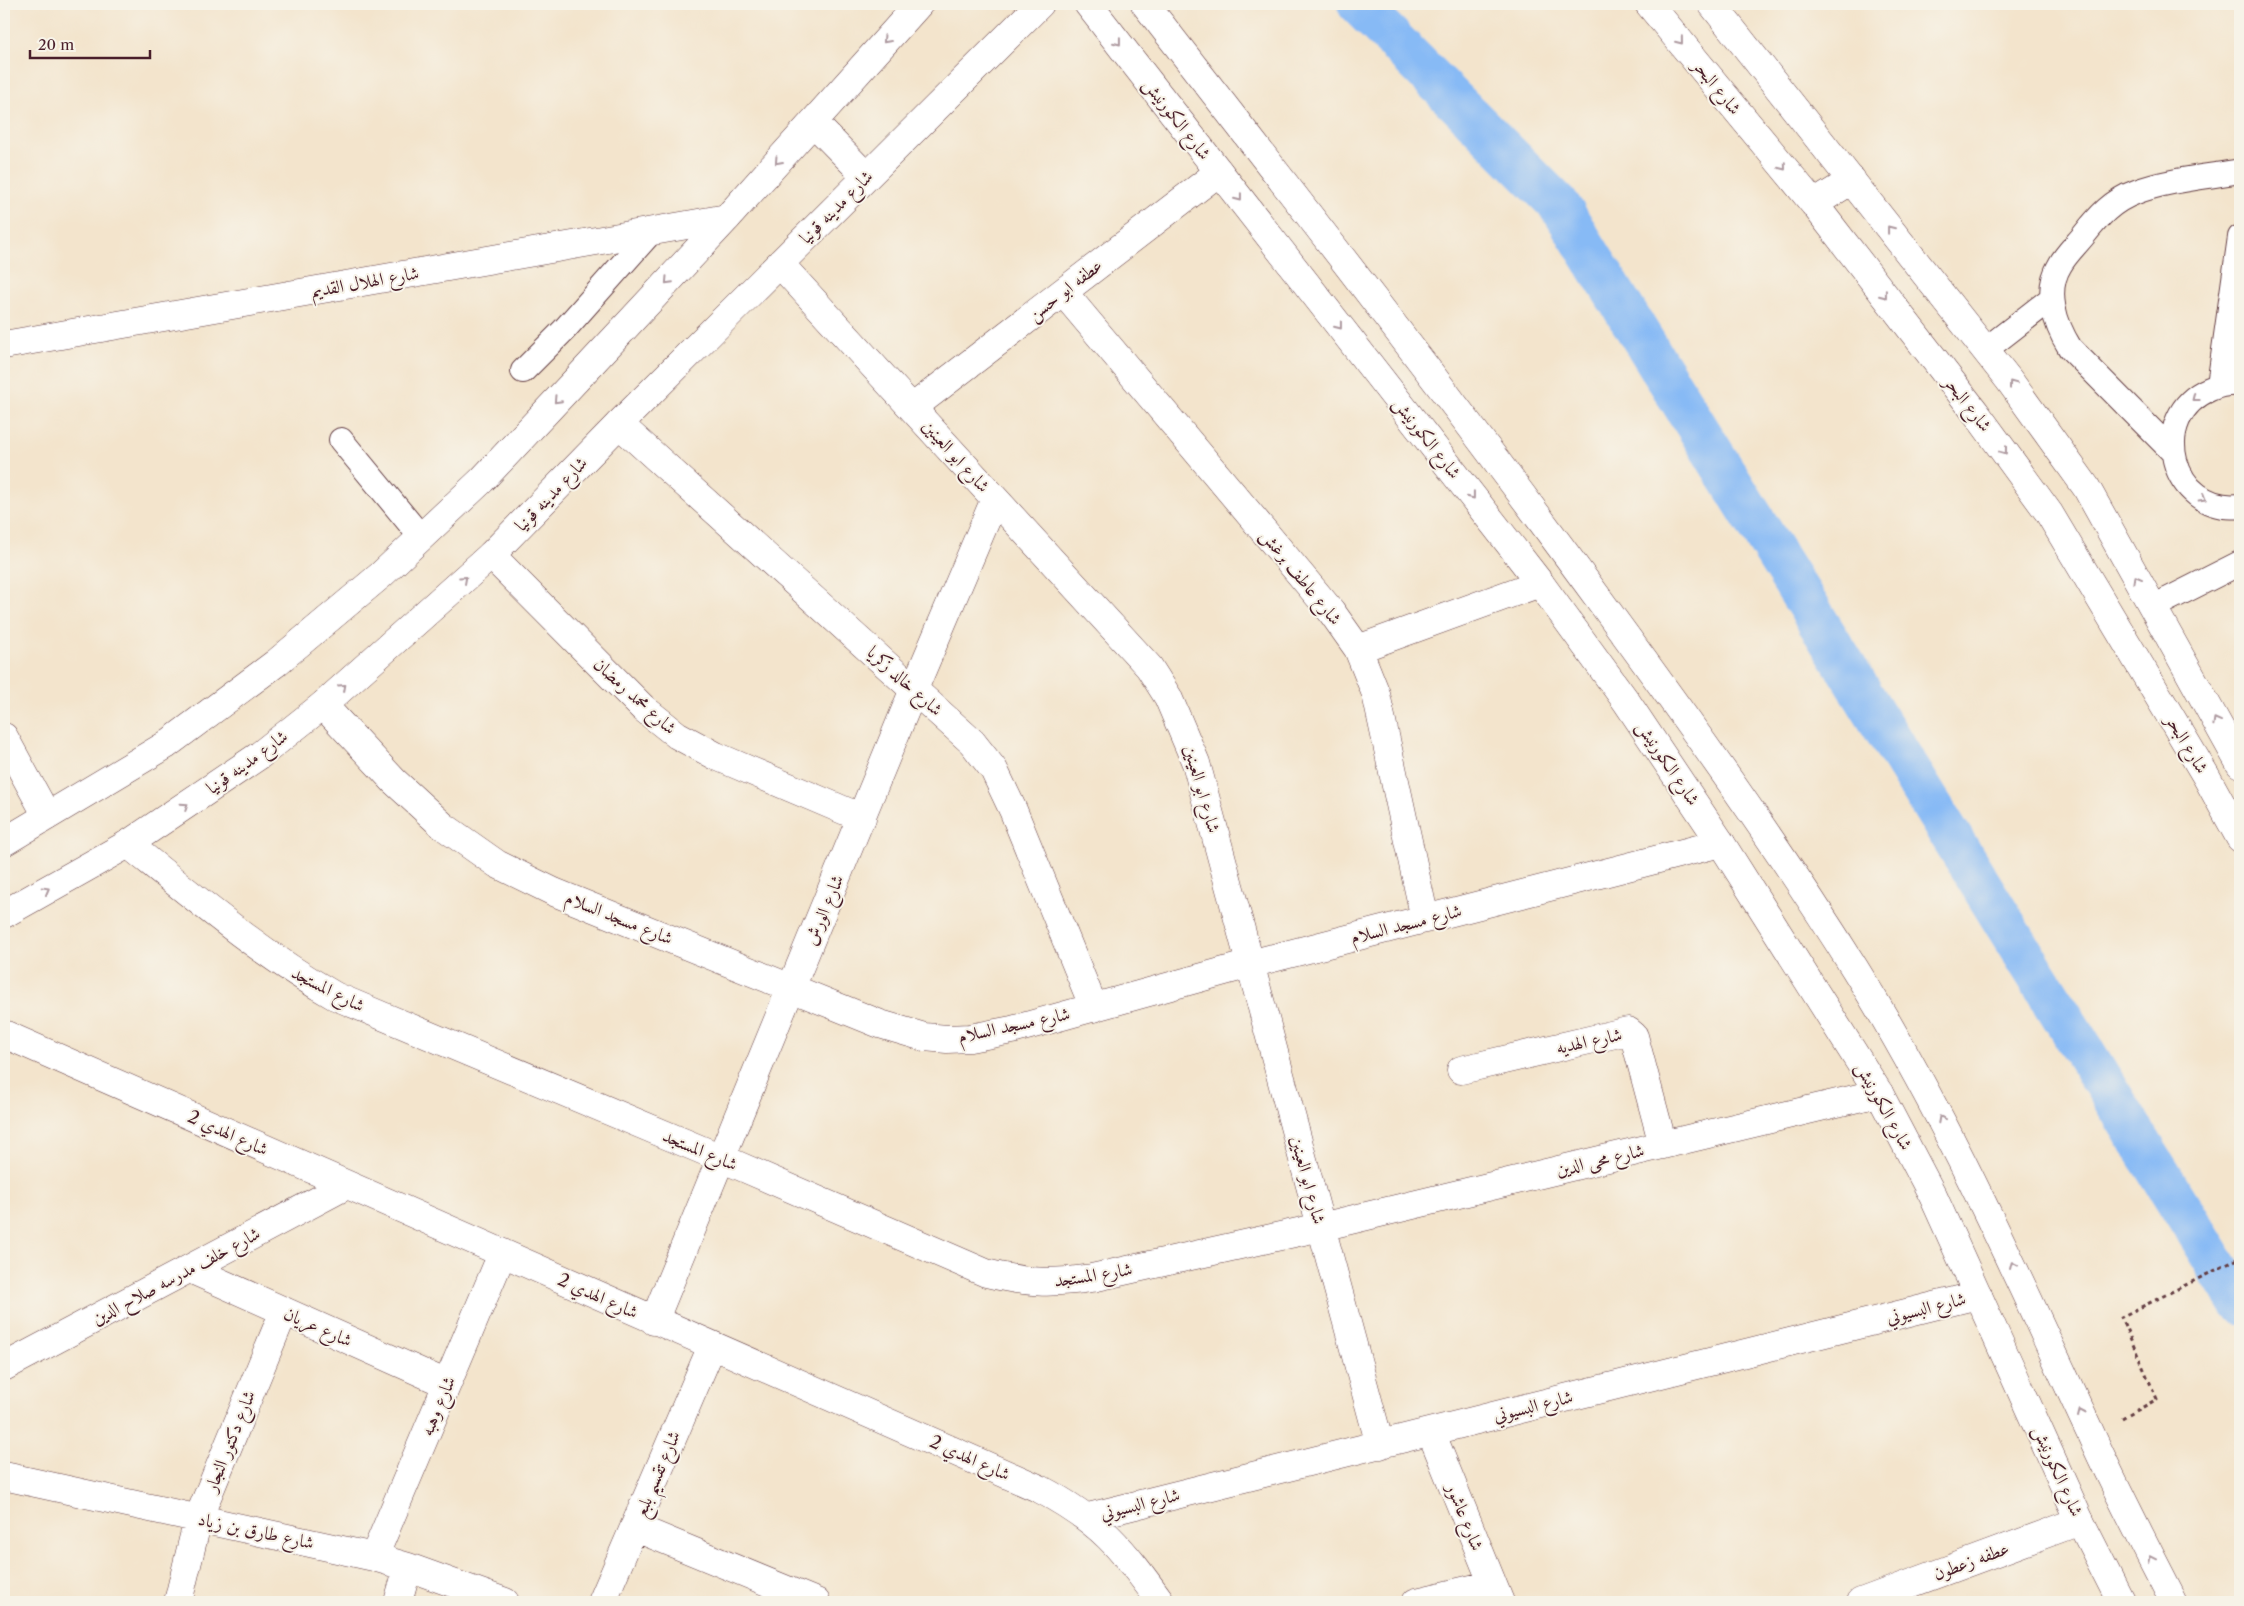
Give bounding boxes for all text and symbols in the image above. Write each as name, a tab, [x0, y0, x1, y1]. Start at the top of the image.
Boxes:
scale bar	[30, 28, 150, 60]
text: 20 m	[38, 35, 74, 54]
one-way arrow	[883, 35, 892, 44]
one-way arrow	[1113, 36, 1121, 45]
one-way arrow	[1674, 36, 1683, 45]
street label: شارع البحر	[1684, 53, 1746, 122]
street label: شارع الكورنيش	[1135, 74, 1216, 167]
one-way arrow	[775, 156, 784, 165]
one-way arrow	[1778, 161, 1786, 170]
street label: شارع مدينه قونيا	[795, 166, 880, 251]
one-way arrow	[1234, 192, 1242, 201]
one-way arrow	[1887, 225, 1896, 234]
street label: عطفه ابو حسن	[1023, 254, 1107, 327]
street label: شارع الهلال القديم	[309, 262, 422, 307]
one-way arrow	[665, 276, 674, 285]
one-way arrow	[1878, 289, 1887, 298]
one-way arrow	[1334, 320, 1342, 329]
street label: شارع البحر	[1935, 370, 1997, 439]
one-way arrow	[2009, 381, 2017, 390]
street label: شارع الكورنيش	[1385, 393, 1466, 486]
one-way arrow	[2192, 393, 2201, 401]
one-way arrow	[554, 394, 563, 403]
street label: شارع ابو العينين	[915, 415, 994, 500]
one-way arrow	[1998, 445, 2007, 455]
street label: شارع مدينه قونيا	[510, 452, 595, 539]
one-way arrow	[1466, 490, 1474, 499]
one-way arrow	[2197, 491, 2206, 501]
street label: شارع عاطف برغش	[1253, 525, 1346, 632]
one-way arrow	[459, 576, 468, 585]
one-way arrow	[2134, 576, 2144, 585]
street label: شارع خالد زكريا	[860, 641, 947, 724]
street label: شارع محمد رمضان	[586, 653, 681, 742]
one-way arrow	[337, 684, 346, 693]
street label: شارع البحر	[2156, 709, 2213, 779]
street label: شارع الكورنيش	[1628, 717, 1704, 812]
one-way arrow	[2213, 718, 2223, 727]
street label: شارع مدينه قونيا	[202, 725, 294, 802]
street label: شارع ابو العينين	[1175, 742, 1225, 837]
one-way arrow	[180, 803, 189, 812]
street label: شارع الورش	[799, 871, 852, 950]
one-way arrow	[41, 886, 50, 896]
street label: شارع مسجد السلام	[560, 886, 676, 954]
street label: شارع مسجد السلام	[1348, 900, 1465, 953]
street label: شارع المستجد	[286, 961, 368, 1020]
street label: شارع مسجد السلام	[956, 1002, 1073, 1053]
street label: شارع الهديه	[1554, 1023, 1625, 1063]
street label: شارع الكورنيش	[1847, 1058, 1917, 1156]
street label: شارع الهدي 2	[183, 1106, 272, 1164]
one-way arrow	[1937, 1116, 1947, 1125]
street label: شارع المستجد	[658, 1124, 741, 1179]
street label: شارع ابو العينين	[1282, 1133, 1330, 1228]
street label: شارع محى الدين	[1554, 1139, 1647, 1185]
street label: شارع خلف مدرسه صلاح الدين	[88, 1222, 266, 1334]
street label: شارع المستجد	[1052, 1258, 1134, 1296]
one-way arrow	[2009, 1261, 2020, 1270]
street label: شارع الهدي 2	[553, 1269, 642, 1327]
street label: شارع البسيوني	[1884, 1287, 1969, 1332]
street label: شارع عريان	[279, 1302, 356, 1355]
street label: شارع وهبه	[416, 1373, 464, 1441]
street label: شارع البسيوني	[1491, 1385, 1576, 1430]
street label: شارع دكتور النجار	[199, 1387, 264, 1498]
one-way arrow	[2076, 1409, 2087, 1418]
street label: شارع الكورنيش	[2025, 1422, 2088, 1522]
street label: شارع تقسيم بلبع	[629, 1428, 691, 1523]
street label: شارع الهدي 2	[925, 1431, 1014, 1489]
street label: شارع عاشور	[1437, 1478, 1488, 1555]
street label: شارع البسيوني	[1098, 1483, 1183, 1528]
street label: شارع طارق بن زياد	[195, 1508, 316, 1558]
street label: عطفه زعطون	[1930, 1537, 2012, 1585]
one-way arrow	[2148, 1555, 2158, 1564]

